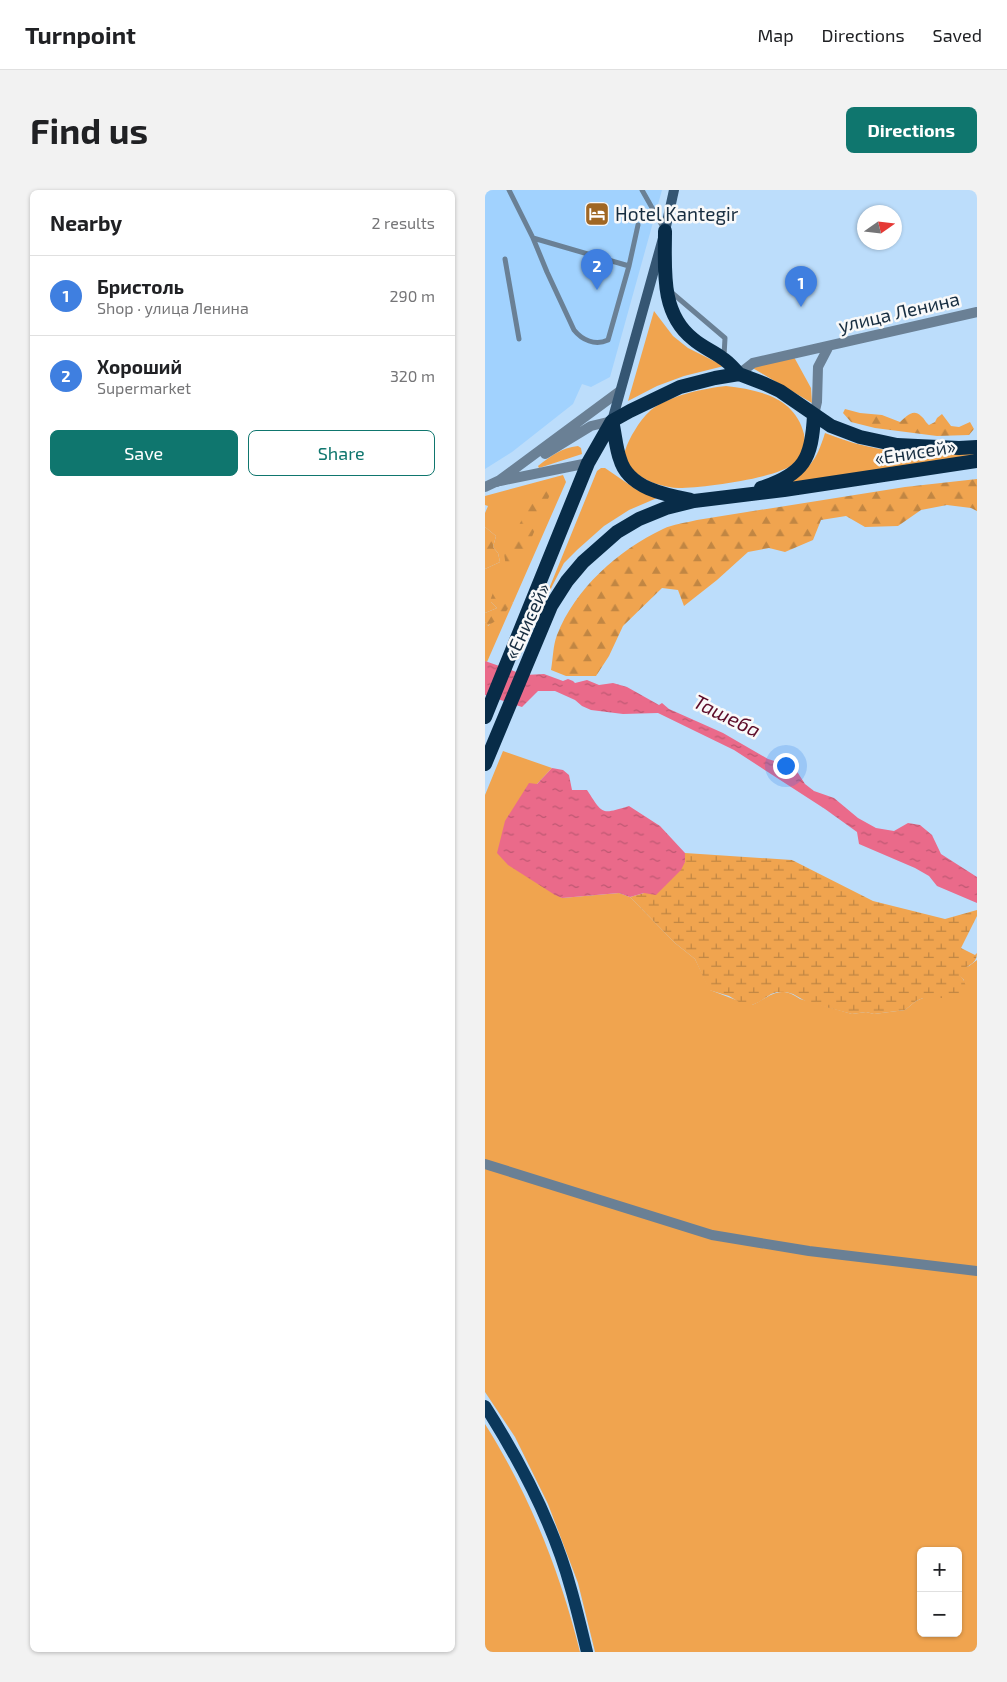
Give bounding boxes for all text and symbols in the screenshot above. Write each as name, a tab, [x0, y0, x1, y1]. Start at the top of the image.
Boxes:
text: Turnpoint	[25, 20, 136, 49]
text: Map	[757, 24, 794, 46]
text: Directions	[822, 24, 905, 46]
text: Saved	[933, 24, 982, 46]
button: Directions	[846, 107, 977, 153]
text: Find us	[30, 109, 148, 151]
hotel icon: Hotel Kantegir	[584, 201, 610, 227]
place label: Hotel Kantegir	[615, 202, 739, 225]
north arrow	[857, 205, 902, 250]
text: Nearby	[50, 210, 122, 235]
text: 2 results	[372, 213, 435, 232]
pin: 2	[581, 249, 613, 290]
pin: 1	[785, 266, 817, 307]
text: Бристоль	[97, 275, 184, 298]
text: 1	[63, 286, 69, 305]
text: 290 m	[390, 286, 435, 305]
street label: улица Ленина	[836, 286, 962, 338]
text: Shop · улица Ленина	[97, 298, 249, 317]
text: Хороший	[97, 355, 182, 378]
text: 2	[61, 366, 71, 385]
text: 320 m	[390, 366, 435, 385]
text: Supermarket	[97, 378, 191, 397]
button: Save	[50, 430, 238, 476]
button: Share	[248, 430, 435, 476]
street label: «Енисей»	[873, 434, 957, 469]
street label: «Енисей»	[499, 579, 554, 663]
water label: Ташеба	[690, 689, 765, 742]
your location	[773, 753, 799, 779]
map controls	[917, 1547, 962, 1637]
button: +	[917, 1547, 962, 1592]
button: −	[917, 1592, 962, 1637]

